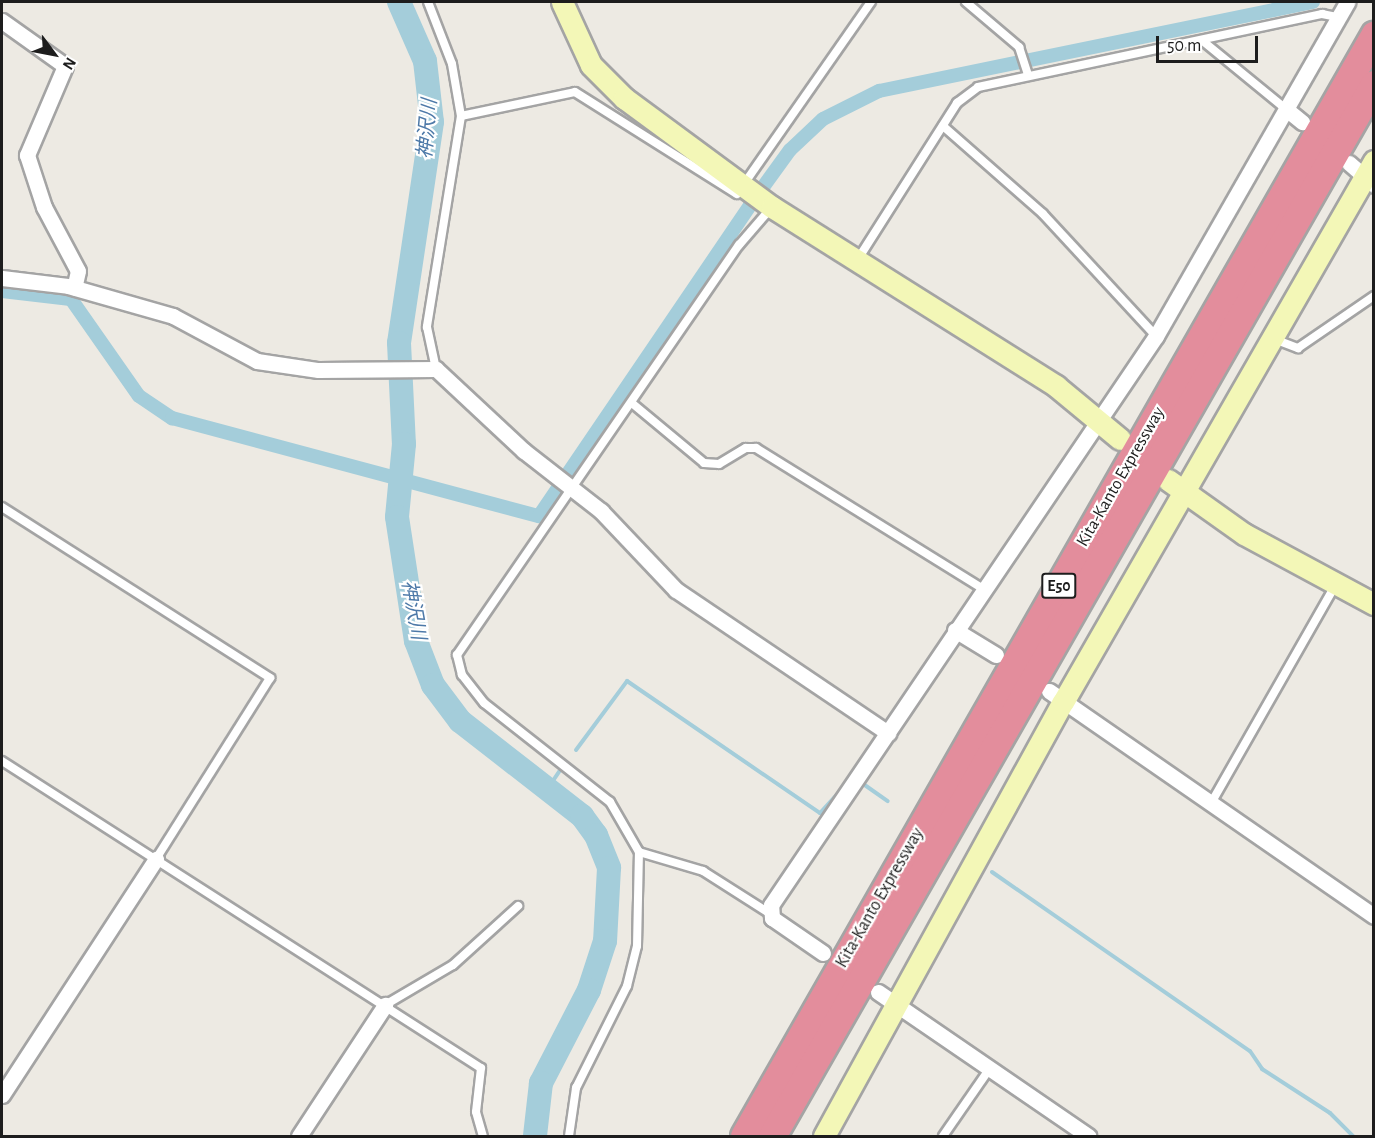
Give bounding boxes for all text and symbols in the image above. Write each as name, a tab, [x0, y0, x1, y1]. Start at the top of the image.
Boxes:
north arrow	[24, 24, 84, 84]
scale bar	[1159, 24, 1261, 62]
text: 50 m	[1167, 37, 1201, 55]
text: N	[60, 55, 79, 72]
water label: 神沢川	[413, 98, 443, 160]
street label: Kita-Kanto Expressway	[1072, 403, 1170, 551]
road number: E50	[1041, 573, 1077, 599]
water label: 神沢川	[396, 578, 430, 642]
street label: Kita-Kanto Expressway	[831, 824, 929, 972]

